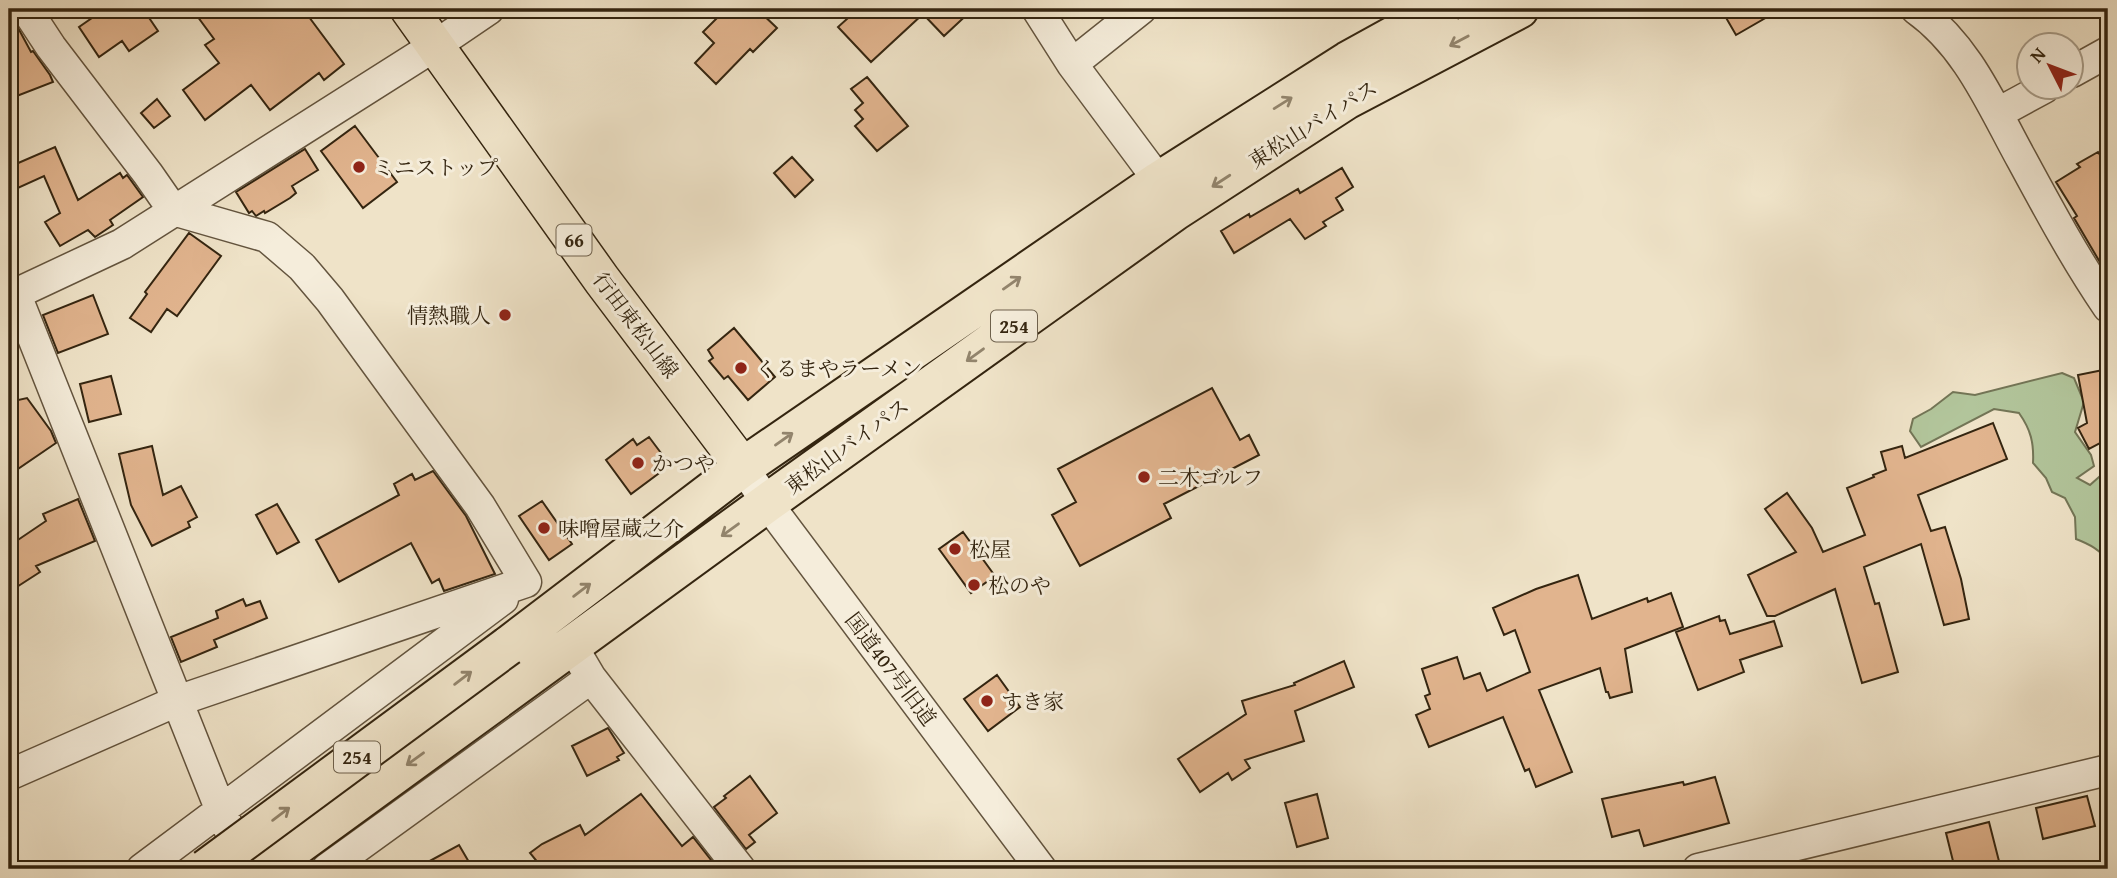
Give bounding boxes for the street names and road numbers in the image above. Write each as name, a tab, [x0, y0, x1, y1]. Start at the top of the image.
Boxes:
street label: 東松山バイパス	[1243, 72, 1383, 176]
road number: 66	[556, 224, 592, 256]
street label: 行田東松山線	[586, 265, 686, 385]
road number: 254	[991, 310, 1037, 342]
street label: 東松山バイパス	[779, 390, 915, 502]
street label: 国道407号旧道	[838, 606, 944, 732]
road number: 254	[334, 742, 380, 772]

